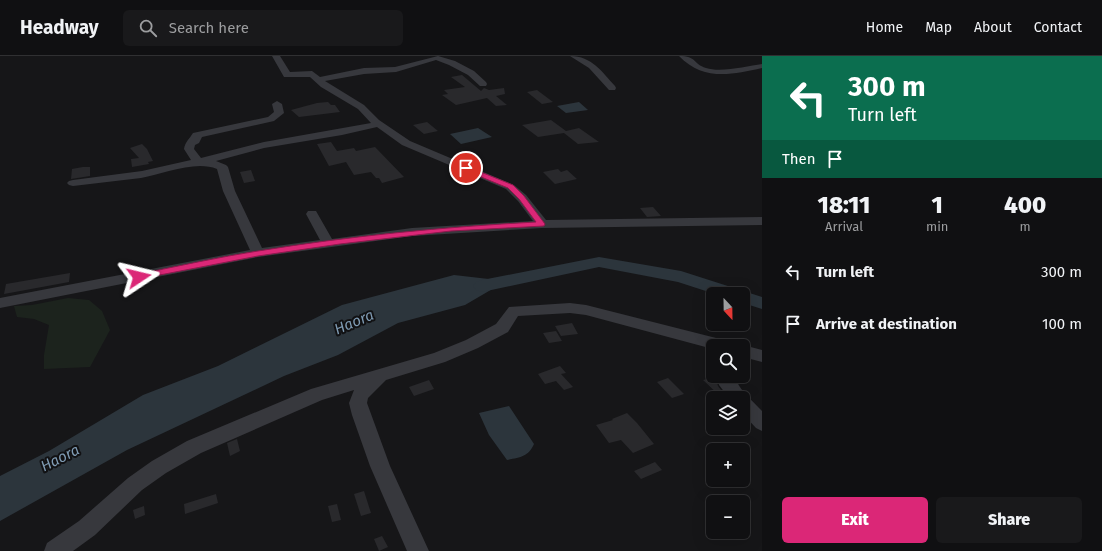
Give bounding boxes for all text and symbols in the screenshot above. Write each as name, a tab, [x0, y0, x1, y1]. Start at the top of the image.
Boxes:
search box	[123, 10, 403, 46]
text: Headway	[20, 16, 99, 39]
icon: search	[137, 17, 159, 39]
text: Search here	[169, 19, 249, 37]
text: Home	[866, 19, 903, 36]
text: Map	[925, 19, 952, 36]
text: About	[974, 19, 1012, 36]
text: Contact	[1034, 19, 1082, 36]
text: 300 m	[848, 70, 926, 103]
icon: left	[782, 72, 834, 124]
text: Turn left	[848, 104, 917, 126]
icon: arrive	[824, 148, 846, 170]
text: Then	[782, 150, 816, 168]
pin	[449, 151, 483, 185]
icon: arrive	[455, 157, 477, 179]
text: 18:11	[818, 191, 870, 219]
text: 1	[932, 191, 943, 219]
text: 400	[1004, 191, 1046, 219]
text: Arrival	[825, 219, 863, 234]
text: min	[926, 219, 948, 234]
text: m	[1020, 219, 1031, 234]
position arrow	[118, 256, 160, 298]
icon: left	[782, 261, 804, 283]
text: Turn left	[816, 263, 874, 281]
text: 300 m	[1041, 263, 1082, 281]
north arrow	[706, 287, 750, 331]
map controls	[706, 287, 750, 539]
water label: Haora	[332, 306, 376, 338]
icon: arrive	[782, 313, 804, 335]
text: Arrive at destination	[816, 315, 957, 333]
text: 100 m	[1042, 315, 1082, 333]
button: search	[706, 339, 750, 383]
button: layers	[706, 391, 750, 435]
water label: Haora	[38, 441, 82, 475]
button: +	[706, 443, 750, 487]
button: −	[706, 495, 750, 539]
button: Exit	[782, 497, 928, 543]
button: Share	[936, 497, 1082, 543]

